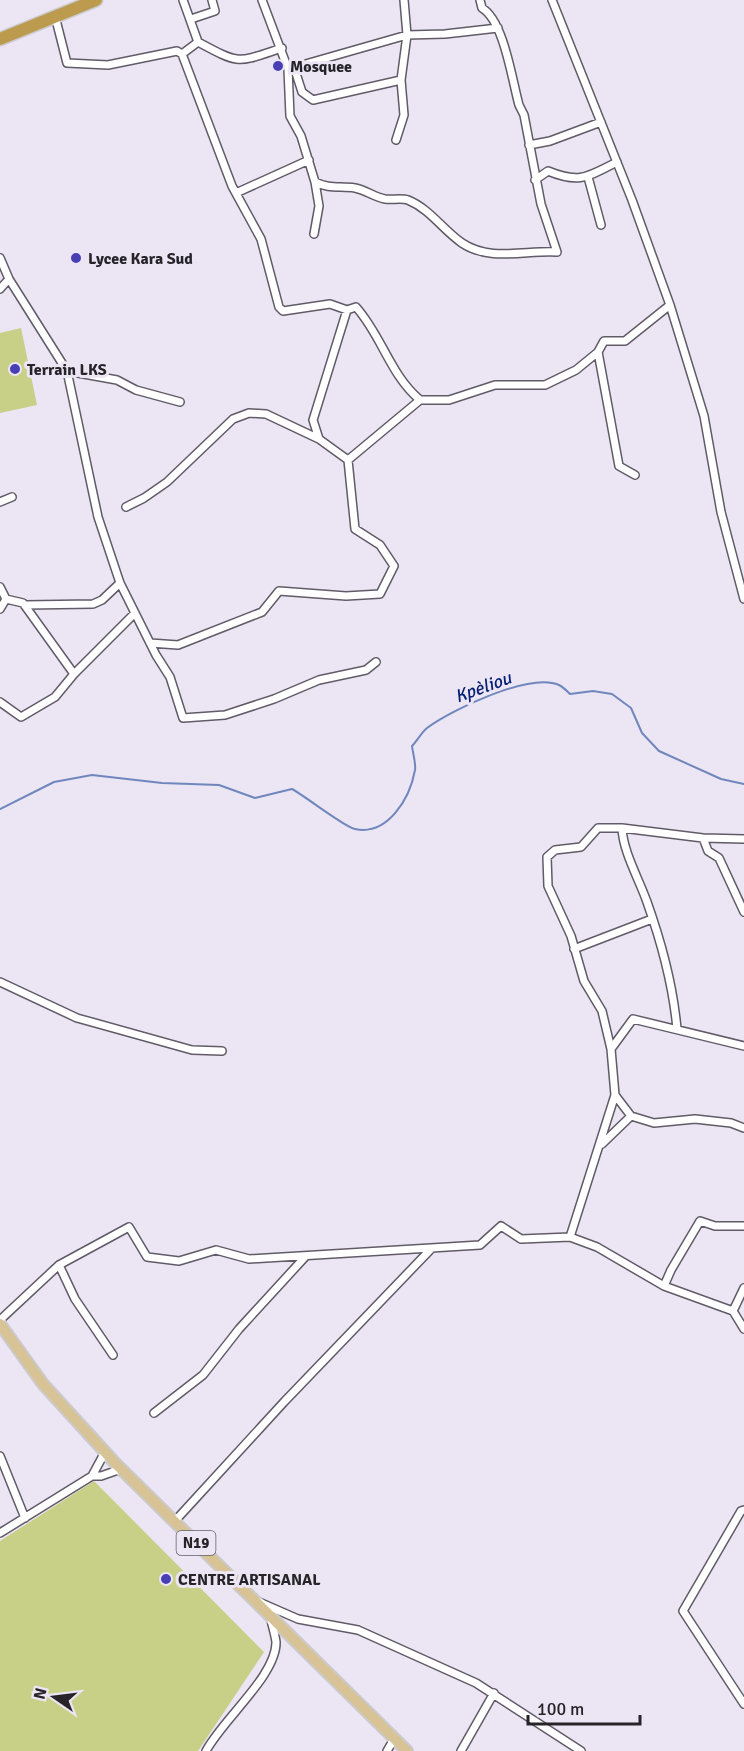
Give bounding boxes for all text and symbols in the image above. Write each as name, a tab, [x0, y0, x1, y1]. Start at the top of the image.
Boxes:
place label: Mosquee	[290, 57, 352, 77]
marker: Mosquee	[271, 59, 285, 73]
place label: Lycee Kara Sud	[88, 249, 193, 269]
marker: Lycee Kara Sud	[69, 251, 83, 265]
place label: Terrain LKS	[27, 360, 107, 380]
marker: Terrain LKS	[8, 362, 22, 376]
water label: Kpèliou	[452, 666, 515, 707]
road number: N19	[176, 1531, 216, 1555]
place label: CENTRE ARTISANAL	[178, 1570, 321, 1590]
marker: CENTRE ARTISANAL	[159, 1572, 173, 1586]
north arrow	[24, 1667, 84, 1727]
text: N	[29, 1686, 51, 1701]
scale bar	[528, 1688, 640, 1726]
text: 100 m	[537, 1698, 584, 1720]

